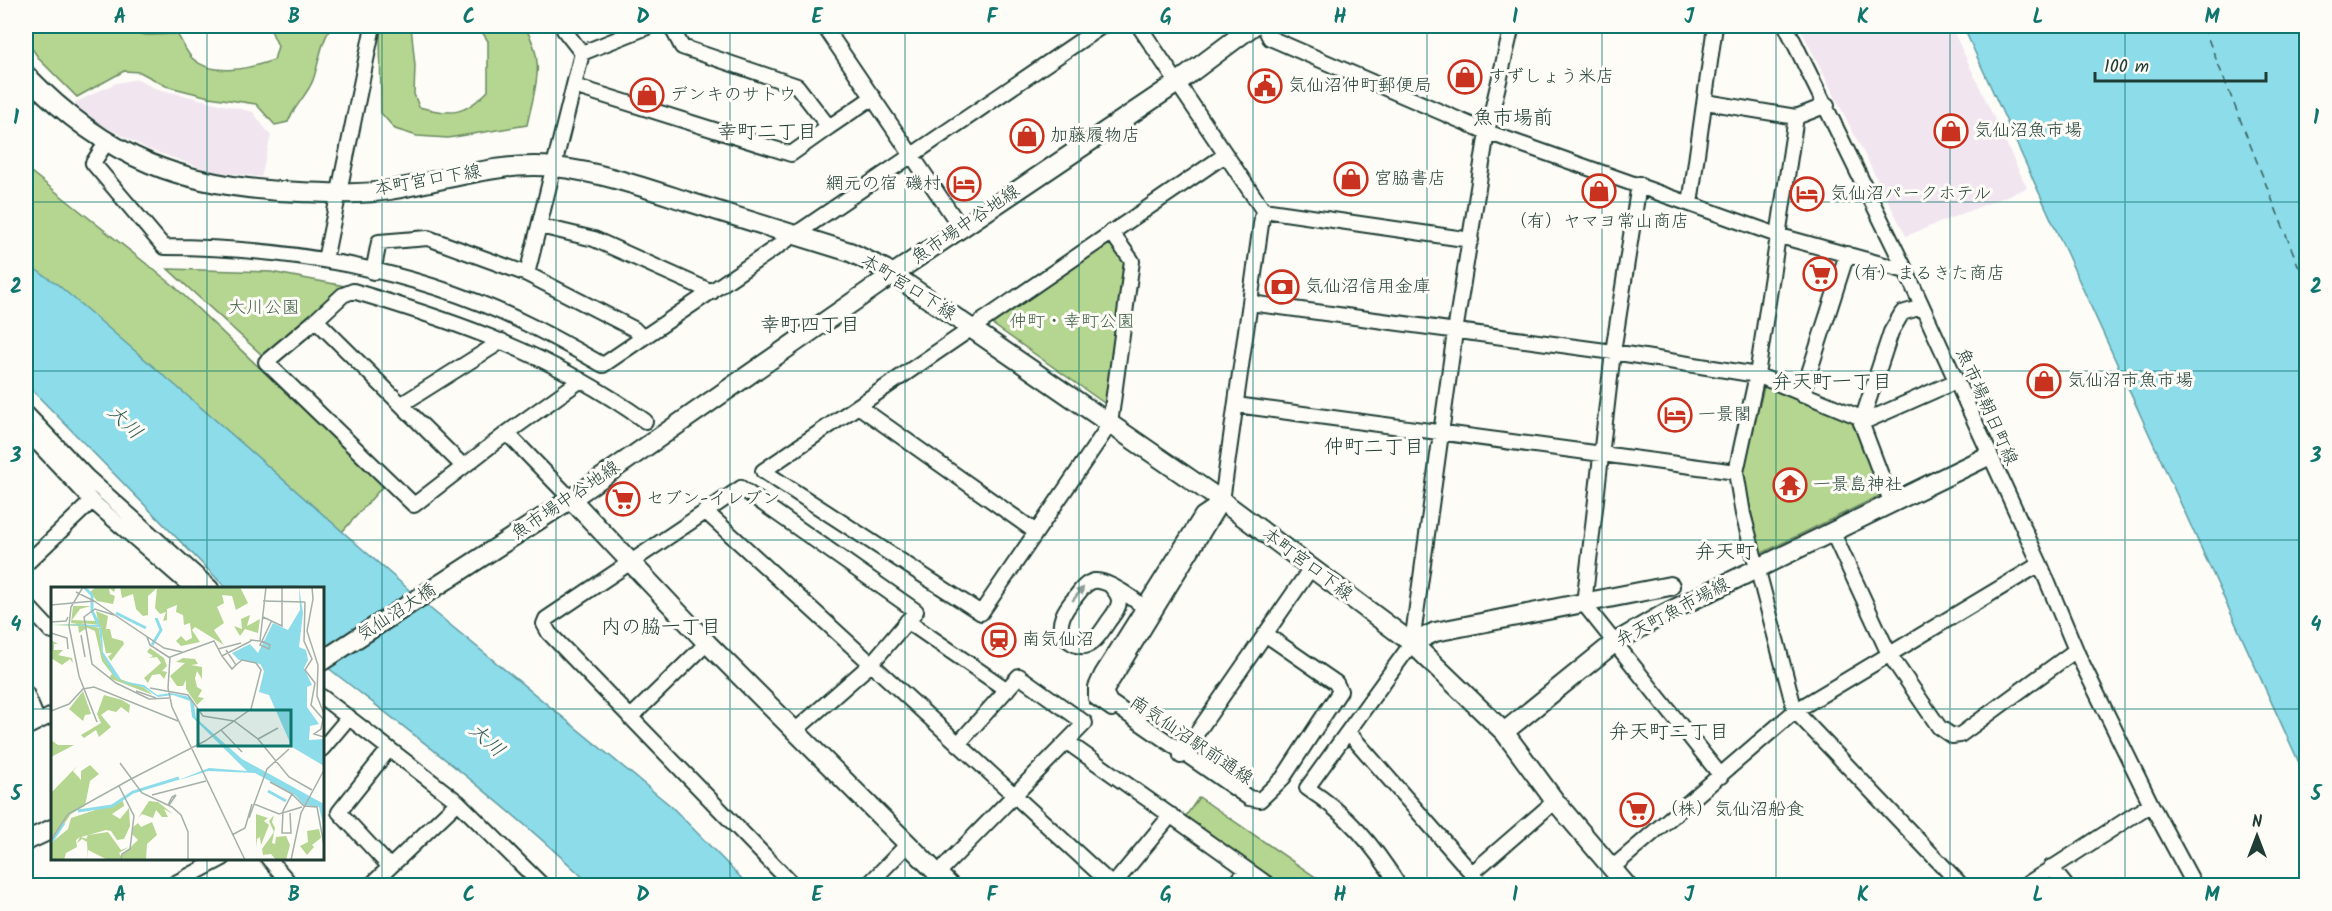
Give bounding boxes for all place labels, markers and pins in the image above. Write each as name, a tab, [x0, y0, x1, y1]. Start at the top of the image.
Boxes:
shop icon: すずしょう米店	[1447, 59, 1483, 95]
place label: すずしょう米店	[1488, 63, 1614, 92]
public building icon: 気仙沼仲町郵便局	[1247, 68, 1283, 104]
place label: 気仙沼仲町郵便局	[1288, 72, 1432, 101]
shop icon: デンキのサトウ	[629, 77, 665, 113]
place label: デンキのサトウ	[670, 81, 796, 110]
shop icon: 気仙沼魚市場	[1933, 113, 1969, 149]
place label: 気仙沼魚市場	[1974, 117, 2082, 146]
shop icon: 加藤履物店	[1009, 118, 1045, 154]
place label: 加藤履物店	[1050, 122, 1140, 151]
shop icon: 宮脇書店	[1333, 161, 1369, 197]
place label: 宮脇書店	[1374, 165, 1446, 194]
hotel icon: 網元の宿 磯村	[946, 166, 982, 202]
place label: 網元の宿 磯村	[826, 170, 941, 199]
shop icon: （有）ヤマヨ常山商店	[1581, 173, 1617, 209]
hotel icon: 気仙沼パークホテル	[1789, 176, 1825, 212]
place label: 気仙沼パークホテル	[1830, 180, 1991, 209]
place label: （有）ヤマヨ常山商店	[1509, 208, 1689, 237]
supermarket icon: （有）まるきた商店	[1802, 256, 1838, 292]
place label: （有）まるきた商店	[1843, 260, 2005, 289]
bank icon: 気仙沼信用金庫	[1264, 269, 1300, 305]
place label: 気仙沼信用金庫	[1305, 273, 1431, 302]
shop icon: 気仙沼市魚市場	[2026, 363, 2062, 399]
place label: 気仙沼市魚市場	[2067, 367, 2193, 396]
hotel icon: 一景閣	[1657, 397, 1693, 433]
place label: 一景閣	[1698, 401, 1752, 430]
temple icon: 一景島神社	[1772, 467, 1808, 503]
place label: 一景島神社	[1813, 471, 1903, 500]
supermarket icon: セブン-イレブン	[605, 481, 641, 517]
place label: セブン-イレブン	[646, 485, 780, 514]
station icon: 南気仙沼	[981, 622, 1017, 658]
place label: 南気仙沼	[1022, 626, 1094, 655]
supermarket icon: （株）気仙沼船食	[1619, 792, 1655, 828]
place label: （株）気仙沼船食	[1660, 796, 1804, 825]

